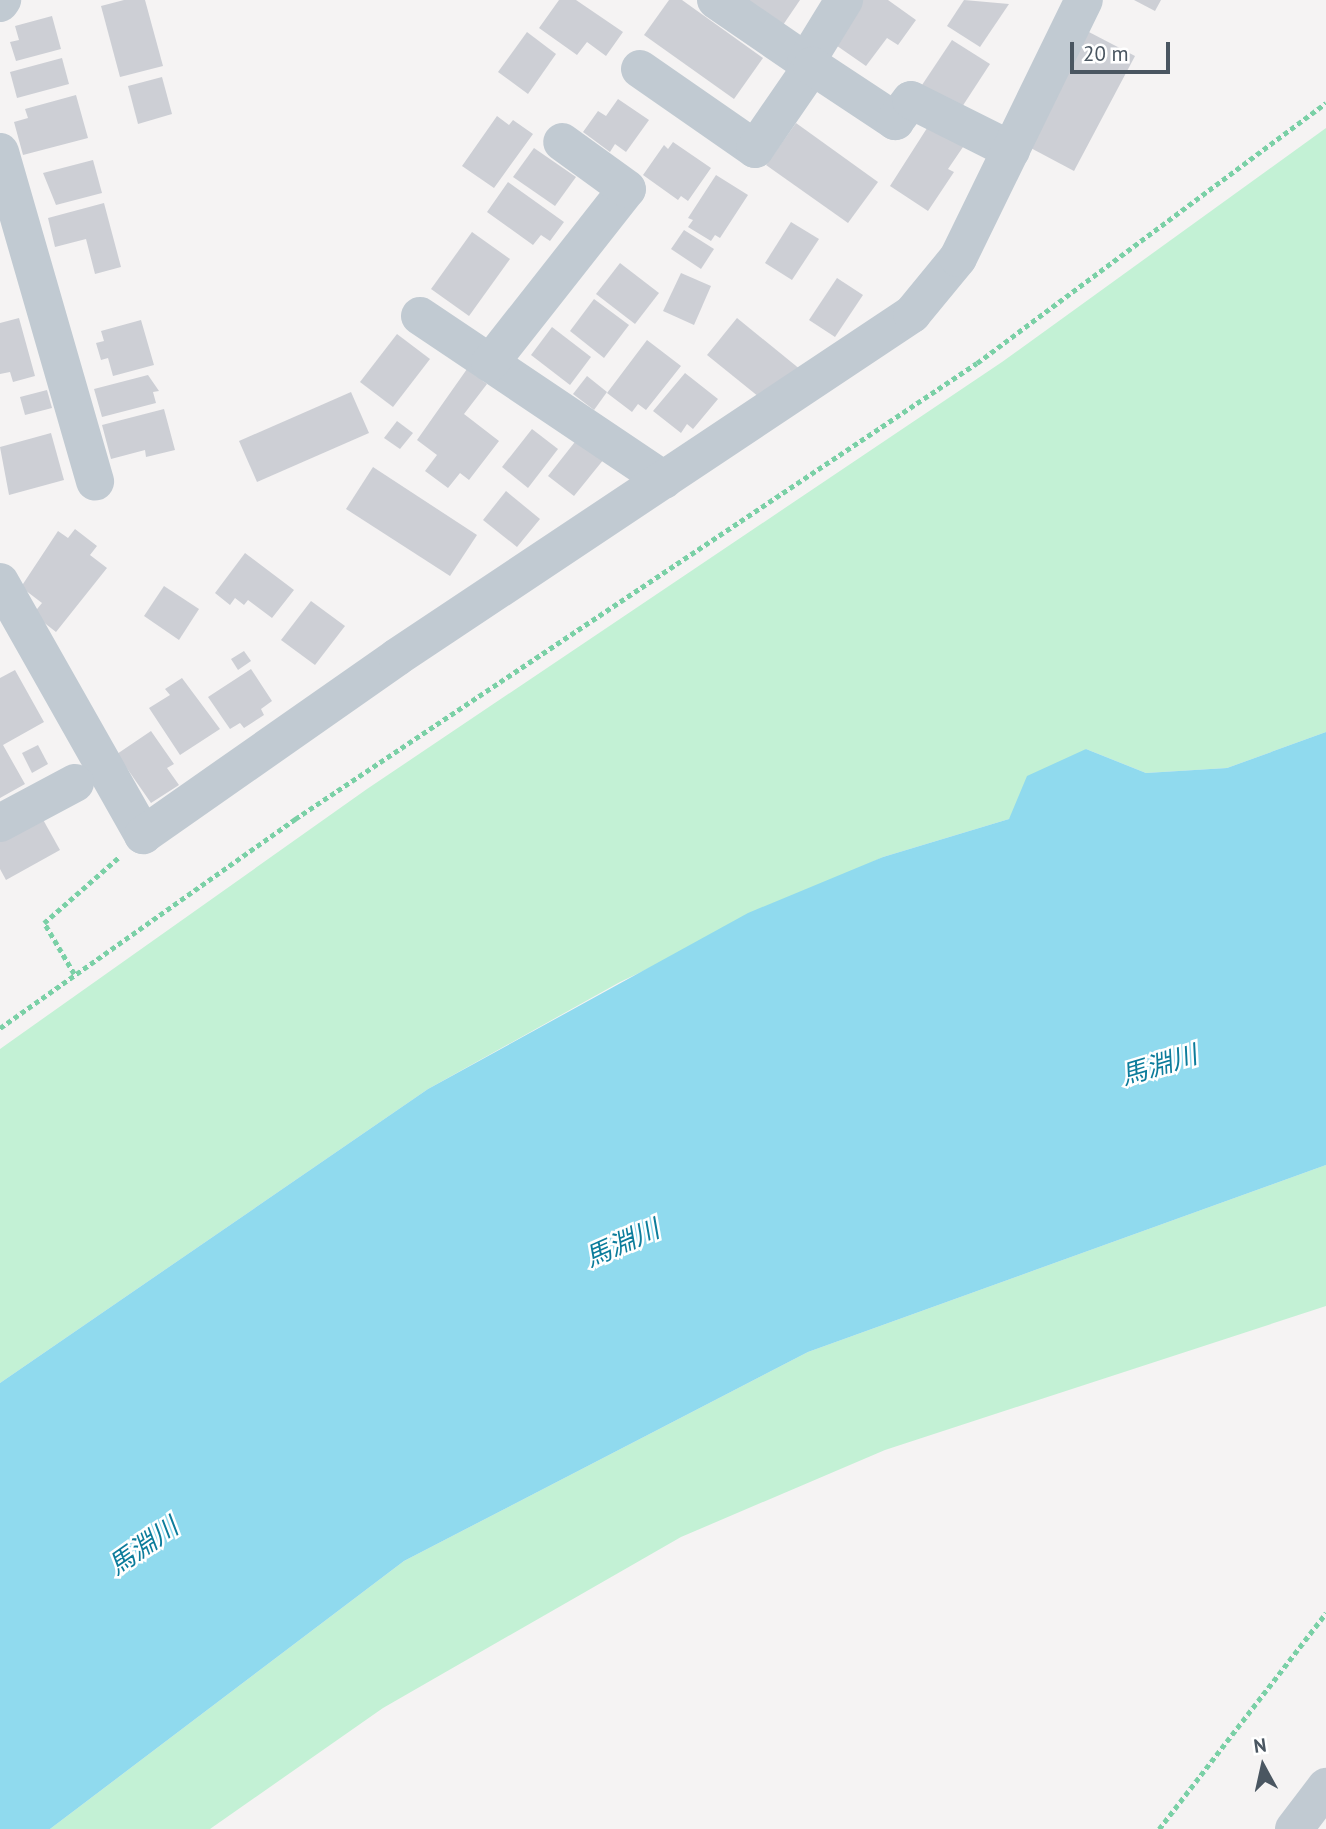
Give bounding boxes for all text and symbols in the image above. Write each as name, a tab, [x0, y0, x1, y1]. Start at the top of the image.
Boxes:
scale bar	[1074, 28, 1174, 72]
text: 20 m	[1083, 40, 1129, 67]
water label: 馬淵川	[1117, 1039, 1201, 1091]
water label: 馬淵川	[580, 1213, 664, 1273]
water label: 馬淵川	[102, 1511, 184, 1581]
north arrow	[1228, 1731, 1298, 1801]
text: N	[1252, 1732, 1268, 1758]

